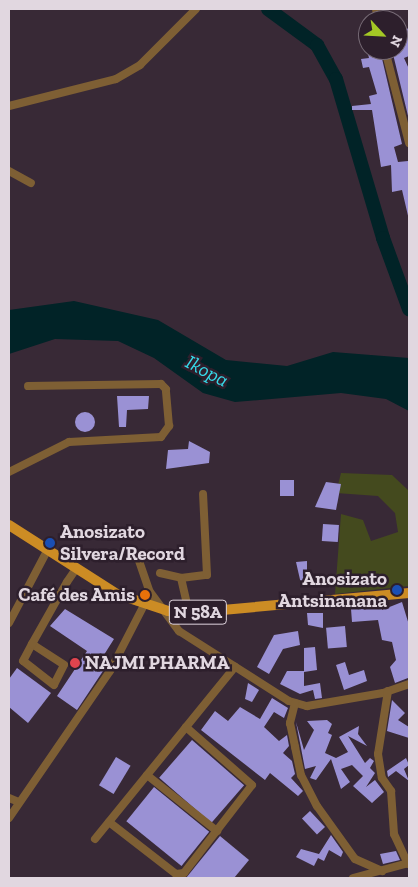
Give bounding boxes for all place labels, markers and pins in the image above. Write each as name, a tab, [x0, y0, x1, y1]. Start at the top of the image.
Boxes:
place label: Anosizato Silvera/Record	[60, 521, 185, 565]
marker: Anosizato Silvera/Record	[44, 537, 56, 549]
place label: Anosizato Antsinanana	[278, 568, 387, 612]
place label: Café des Amis	[18, 584, 135, 606]
marker: Anosizato Antsinanana	[391, 584, 403, 596]
marker: Café des Amis	[139, 589, 151, 601]
place label: NAJMI PHARMA	[85, 652, 230, 674]
marker: NAJMI PHARMA	[69, 657, 81, 669]

